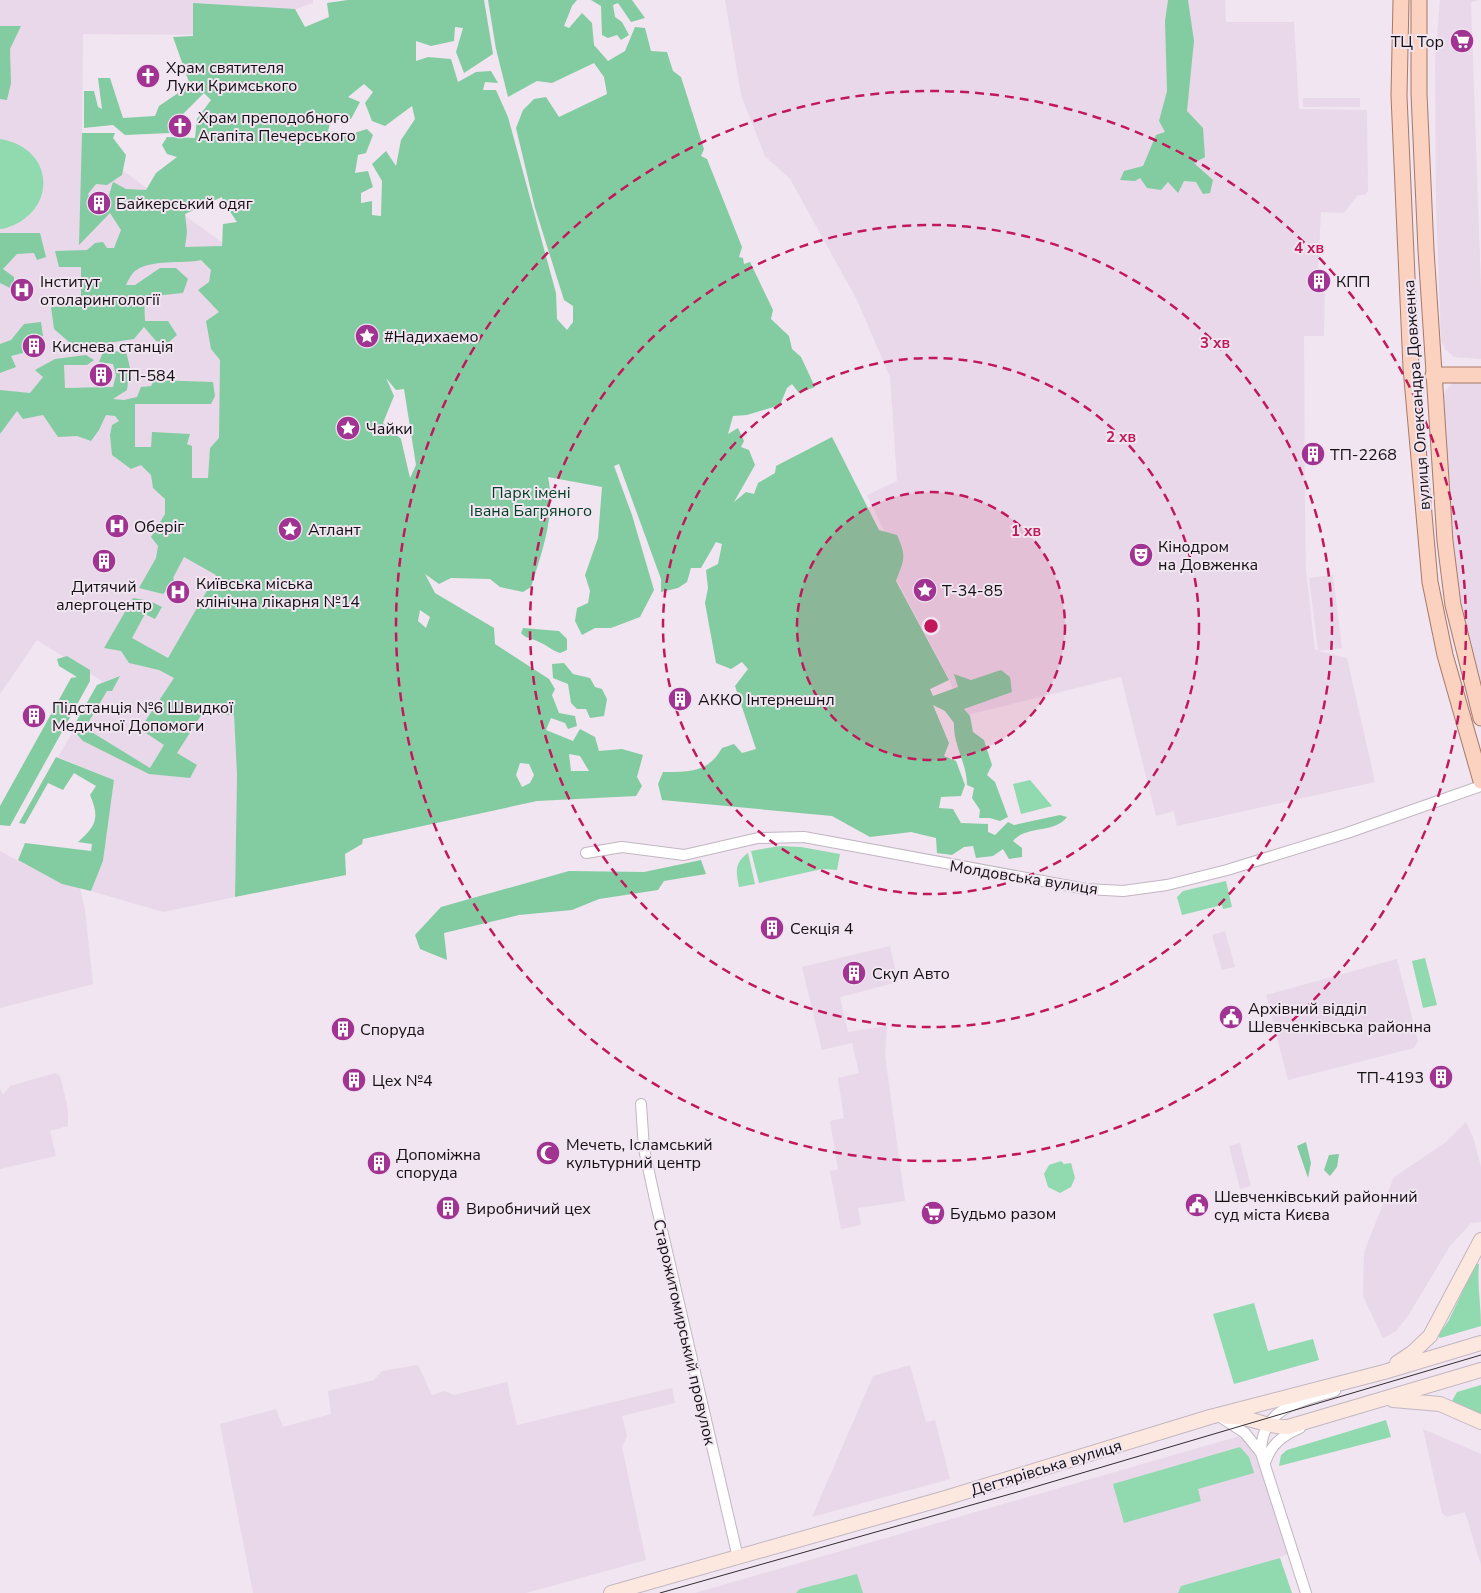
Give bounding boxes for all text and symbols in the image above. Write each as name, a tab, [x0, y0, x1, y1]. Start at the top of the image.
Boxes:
supermarket icon: ТЦ Тор	[1449, 28, 1475, 54]
place label: ТЦ Тор	[1391, 31, 1444, 53]
place label: Храм святителя Луки Кримського	[166, 57, 297, 97]
church icon: Храм святителя Луки Кримського	[135, 63, 161, 89]
place label: Храм преподобного Агапіта Печерського	[198, 107, 356, 147]
church icon: Храм преподобного Агапіта Печерського	[167, 113, 193, 139]
building icon: Байкерський одяг	[86, 190, 112, 216]
place label: Байкерський одяг	[116, 193, 253, 215]
text: 4 хв	[1294, 238, 1324, 258]
building icon: КПП	[1306, 268, 1332, 294]
place label: Інститут отоларингології	[40, 271, 161, 311]
place label: КПП	[1336, 271, 1370, 293]
hospital icon: Інститут отоларингології	[9, 277, 35, 303]
street label: вулиця Олександра Довженка	[1398, 279, 1436, 511]
place icon: #Надихаемо	[354, 323, 380, 349]
place label: #Надихаемо	[384, 326, 479, 348]
building icon: Киснева станція	[21, 333, 47, 359]
text: 3 хв	[1200, 333, 1230, 353]
place label: Киснева станція	[52, 336, 173, 358]
building icon: ТП-584	[88, 362, 114, 388]
place label: ТП-584	[118, 365, 176, 387]
place icon: Чайки	[335, 415, 361, 441]
place label: Чайки	[366, 418, 413, 440]
text: 2 хв	[1106, 427, 1136, 447]
building icon: ТП-2268	[1300, 441, 1326, 467]
place label: ТП-2268	[1330, 444, 1397, 466]
park label: Парк імені Івана Багряного	[470, 482, 592, 522]
hospital icon: Оберіг	[104, 513, 130, 539]
place label: Оберіг	[134, 516, 184, 538]
place icon: Атлант	[277, 516, 303, 542]
place label: Атлант	[308, 519, 361, 541]
text: 1 хв	[1011, 521, 1041, 541]
place label: Кінодром на Довженка	[1158, 536, 1258, 576]
theatre icon: Кінодром на Довженка	[1128, 542, 1154, 568]
building icon: Дитячий алергоцентр	[91, 548, 117, 574]
place label: Київська міська клінічна лікарня №14	[196, 573, 360, 613]
place label: Дитячий алергоцентр	[56, 576, 152, 616]
place icon: Т-34-85	[912, 577, 938, 603]
hospital icon: Київська міська клінічна лікарня №14	[165, 579, 191, 605]
place label: Т-34-85	[942, 580, 1003, 602]
centre of rings	[922, 617, 940, 635]
building icon: АККО Інтернешнл	[667, 686, 693, 712]
place label: АККО Інтернешнл	[698, 689, 835, 711]
place label: Підстанція №6 Швидкої Медичної Допомоги	[52, 697, 234, 737]
building icon: Підстанція №6 Швидкої Медичної Допомоги	[21, 703, 47, 729]
street label: Молдовська вулиця	[948, 855, 1100, 901]
building icon: Секція 4	[759, 915, 785, 941]
place label: Секція 4	[790, 918, 854, 940]
building icon: Скуп Авто	[841, 960, 867, 986]
place label: Скуп Авто	[872, 963, 950, 985]
place label: Архівний відділ Шевченківська районна	[1248, 998, 1431, 1038]
public building icon: Архівний відділ Шевченківська районна	[1218, 1004, 1244, 1030]
building icon: Споруда	[330, 1016, 356, 1042]
place label: Споруда	[360, 1019, 425, 1041]
building icon: ТП-4193	[1428, 1064, 1454, 1090]
building icon: Цех №4	[341, 1067, 367, 1093]
place label: ТП-4193	[1357, 1067, 1424, 1089]
place label: Цех №4	[372, 1070, 433, 1092]
place label: Мечеть, Ісламський культурний центр	[566, 1134, 713, 1174]
mosque icon: Мечеть, Ісламський культурний центр	[535, 1140, 561, 1166]
place label: Допоміжна споруда	[396, 1144, 481, 1184]
building icon: Допоміжна споруда	[366, 1150, 392, 1176]
place label: Шевченківський районний суд міста Києва	[1214, 1186, 1418, 1226]
public building icon: Шевченківський районний суд міста Києва	[1184, 1192, 1210, 1218]
building icon: Виробничий цех	[435, 1195, 461, 1221]
place label: Виробничий цех	[466, 1198, 591, 1220]
supermarket icon: Будьмо разом	[920, 1200, 946, 1226]
place label: Будьмо разом	[950, 1203, 1056, 1225]
street label: Старожитомирський провулок	[647, 1217, 721, 1448]
street label: Дегтярівська вулиця	[968, 1435, 1124, 1501]

